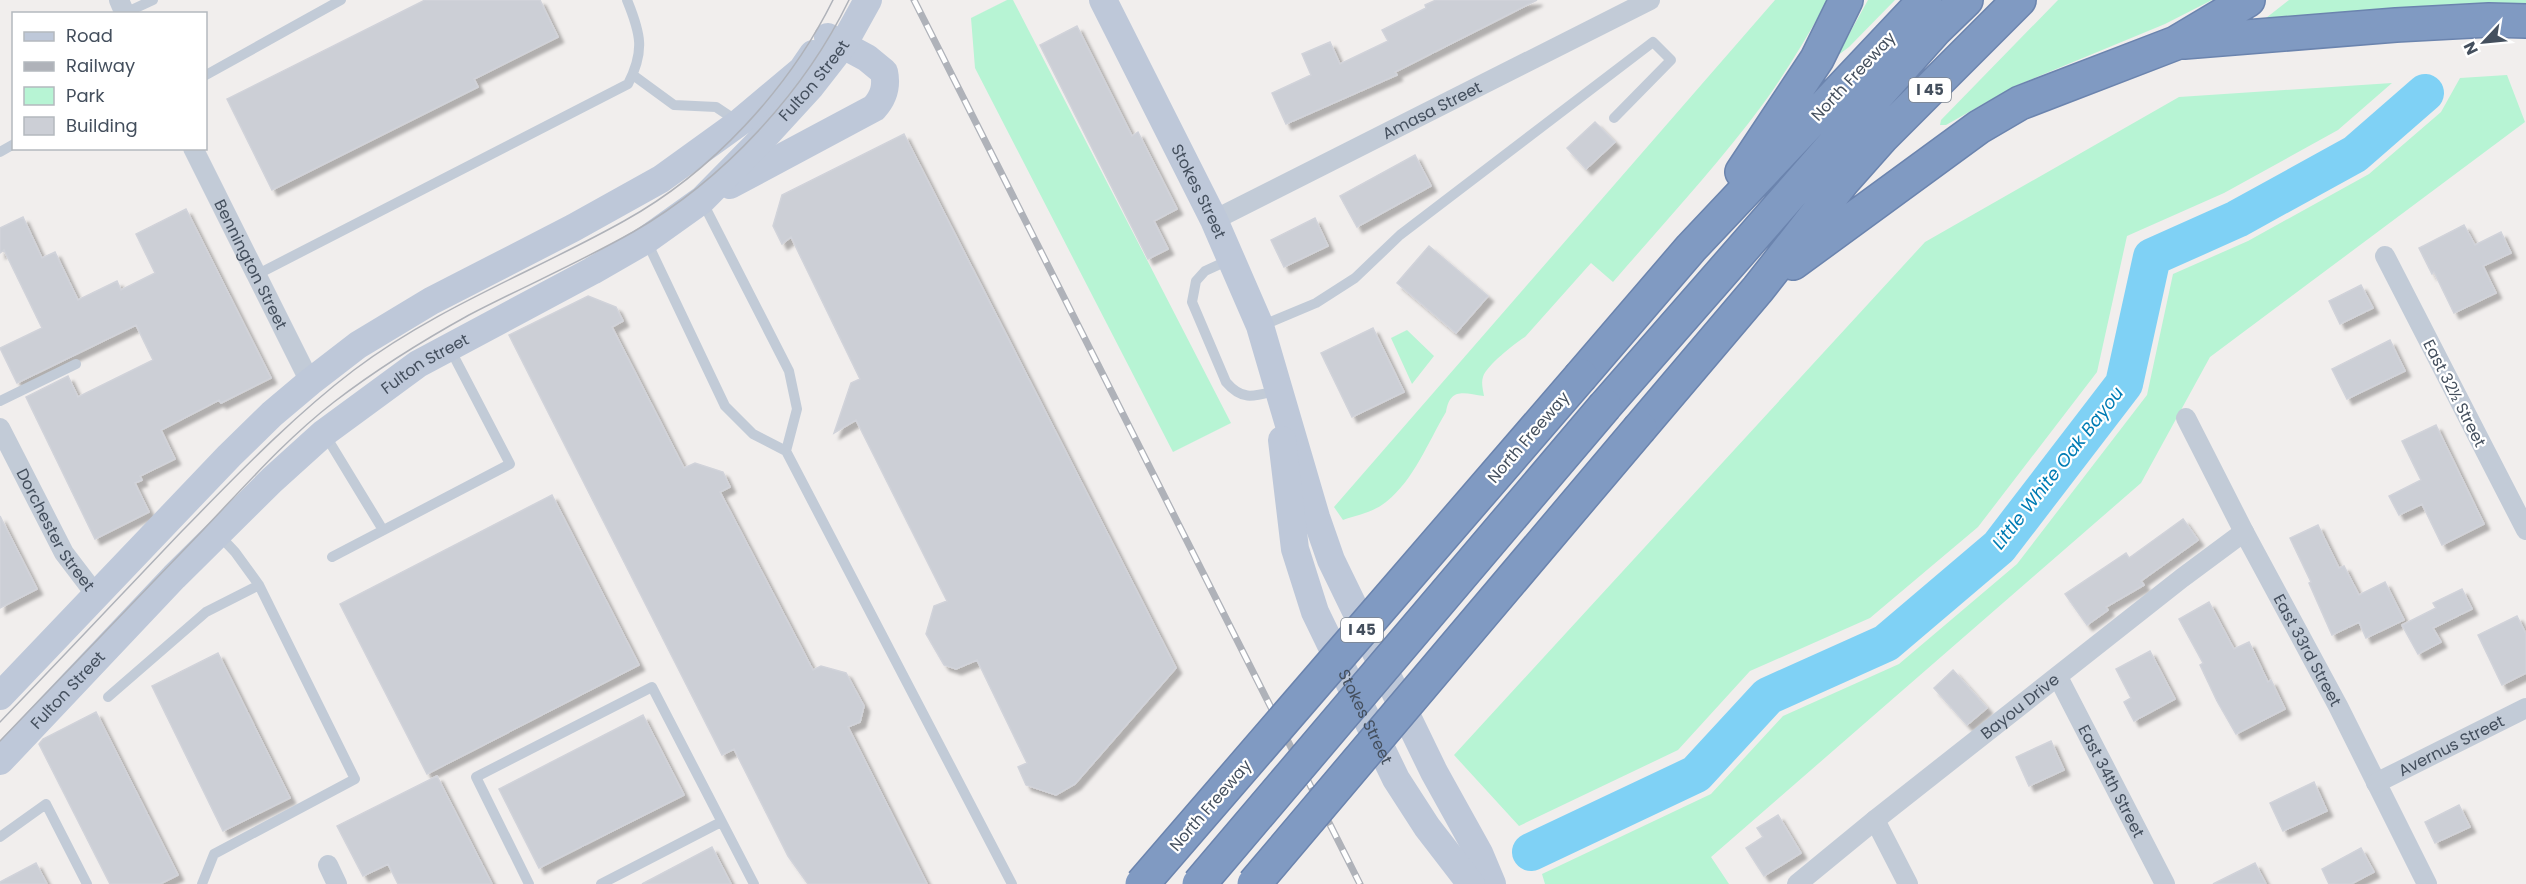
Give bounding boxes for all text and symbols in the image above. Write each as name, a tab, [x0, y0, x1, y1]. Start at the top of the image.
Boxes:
legend	[12, 12, 207, 150]
north arrow	[2454, 12, 2514, 72]
text: Road	[66, 23, 113, 48]
street label: North Freeway	[1806, 27, 1901, 126]
street label: Fulton Street	[773, 36, 855, 126]
text: N	[2458, 38, 2484, 59]
text: Railway	[66, 53, 135, 78]
street label: Amasa Street	[1378, 76, 1486, 145]
road number: I 45	[1909, 78, 1951, 102]
text: Park	[66, 83, 105, 108]
text: Building	[66, 113, 138, 138]
street label: Stokes Street	[1165, 140, 1232, 243]
street label: Bennington Street	[208, 196, 293, 334]
street label: Fulton Street	[376, 328, 473, 400]
street label: East 32½ Street	[2418, 335, 2492, 451]
water label: Little White Oak Bayou	[1986, 381, 2129, 554]
street label: North Freeway	[1482, 387, 1575, 488]
street label: Dorchester Street	[11, 465, 100, 596]
street label: East 33rd Street	[2268, 590, 2347, 711]
road number: I 45	[1341, 618, 1383, 642]
street label: Fulton Street	[25, 646, 110, 734]
street label: Stokes Street	[1332, 665, 1398, 768]
street label: Bayou Drive	[1976, 668, 2064, 745]
street label: Avernus Street	[2394, 710, 2508, 782]
street label: East 34th Street	[2073, 721, 2150, 842]
street label: North Freeway	[1164, 755, 1257, 856]

